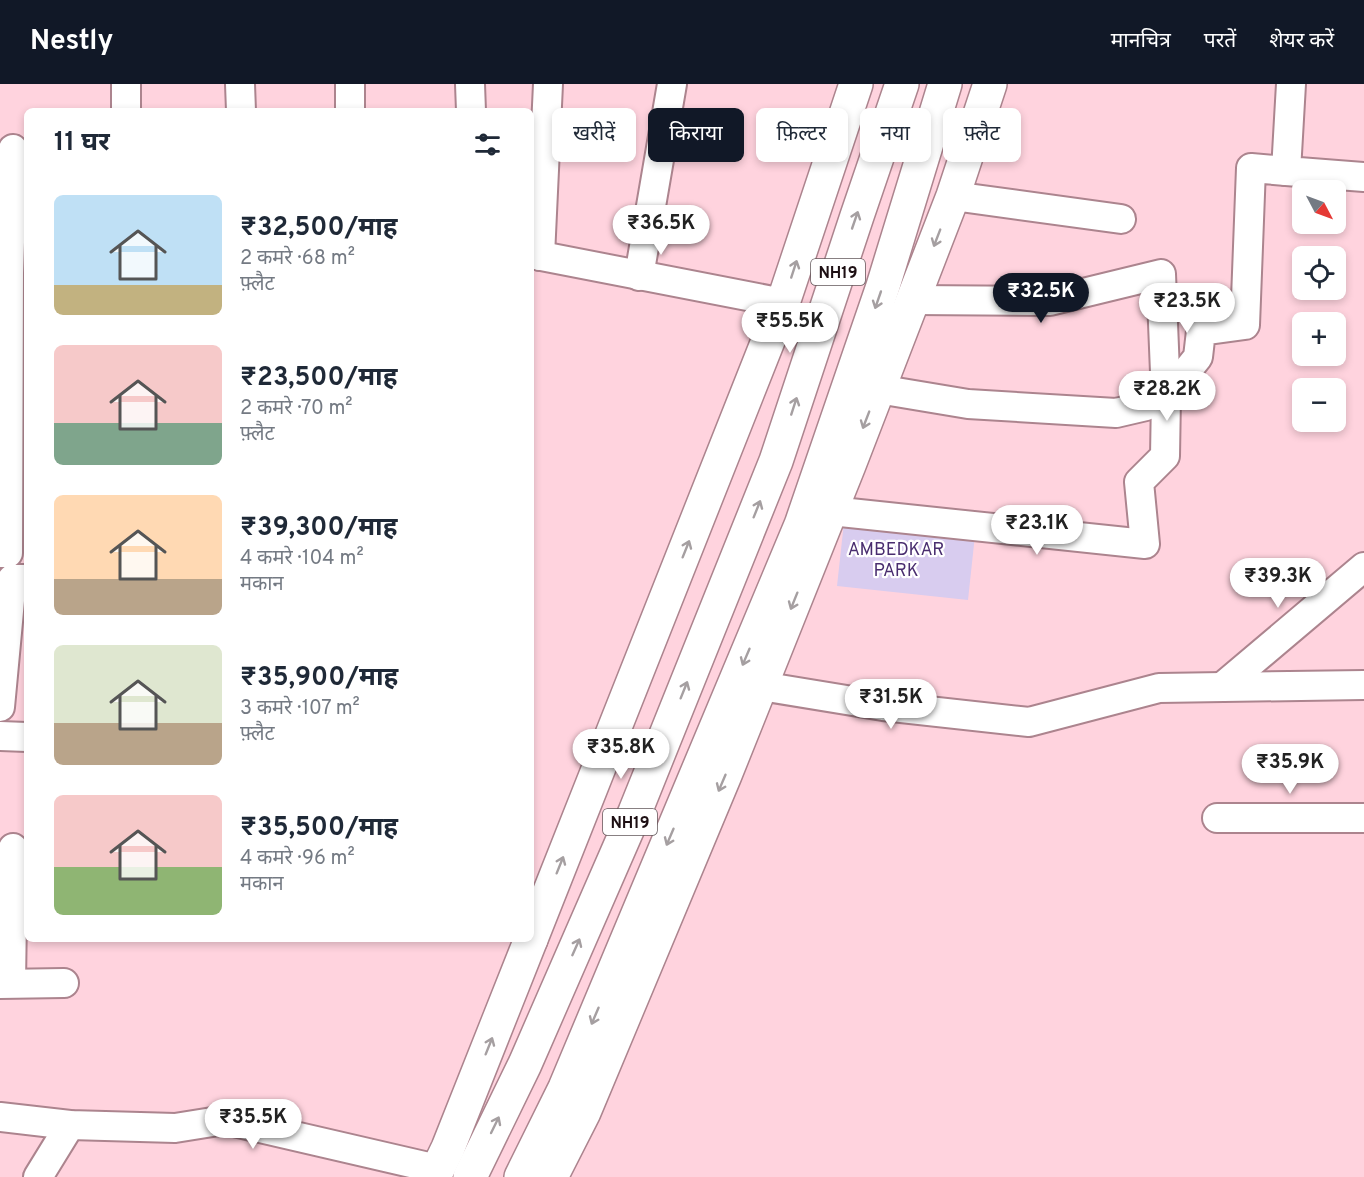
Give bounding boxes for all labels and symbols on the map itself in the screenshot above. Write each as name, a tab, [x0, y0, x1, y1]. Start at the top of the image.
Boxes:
north arrow	[1292, 180, 1346, 234]
pin: ₹36.5K	[612, 205, 710, 256]
one-way arrow	[850, 211, 861, 230]
one-way arrow	[930, 229, 941, 247]
road number: NH19	[811, 259, 865, 285]
one-way arrow	[790, 260, 801, 279]
pin: ₹32.5K	[992, 273, 1090, 324]
pin: ₹23.5K	[1138, 283, 1236, 334]
one-way arrow	[872, 291, 883, 309]
pin: ₹55.5K	[741, 303, 839, 354]
pin: ₹28.2K	[1118, 371, 1216, 422]
one-way arrow	[789, 397, 800, 416]
one-way arrow	[860, 410, 871, 429]
one-way arrow	[752, 500, 763, 519]
pin: ₹23.1K	[988, 505, 1086, 556]
park label: AMBEDKAR PARK	[848, 539, 944, 583]
one-way arrow	[681, 540, 692, 559]
pin: ₹39.3K	[1229, 558, 1327, 609]
one-way arrow	[788, 592, 799, 610]
one-way arrow	[740, 647, 751, 666]
pin: ₹31.5K	[842, 679, 940, 730]
one-way arrow	[679, 681, 690, 699]
pin: ₹35.8K	[572, 729, 670, 780]
pin: ₹35.9K	[1241, 744, 1339, 795]
one-way arrow	[716, 773, 727, 791]
road number: NH19	[603, 809, 657, 835]
one-way arrow	[664, 827, 676, 845]
one-way arrow	[555, 856, 566, 875]
one-way arrow	[571, 938, 582, 957]
one-way arrow	[589, 1007, 600, 1025]
one-way arrow	[484, 1037, 495, 1055]
pin: ₹35.5K	[204, 1099, 302, 1150]
one-way arrow	[490, 1116, 502, 1134]

